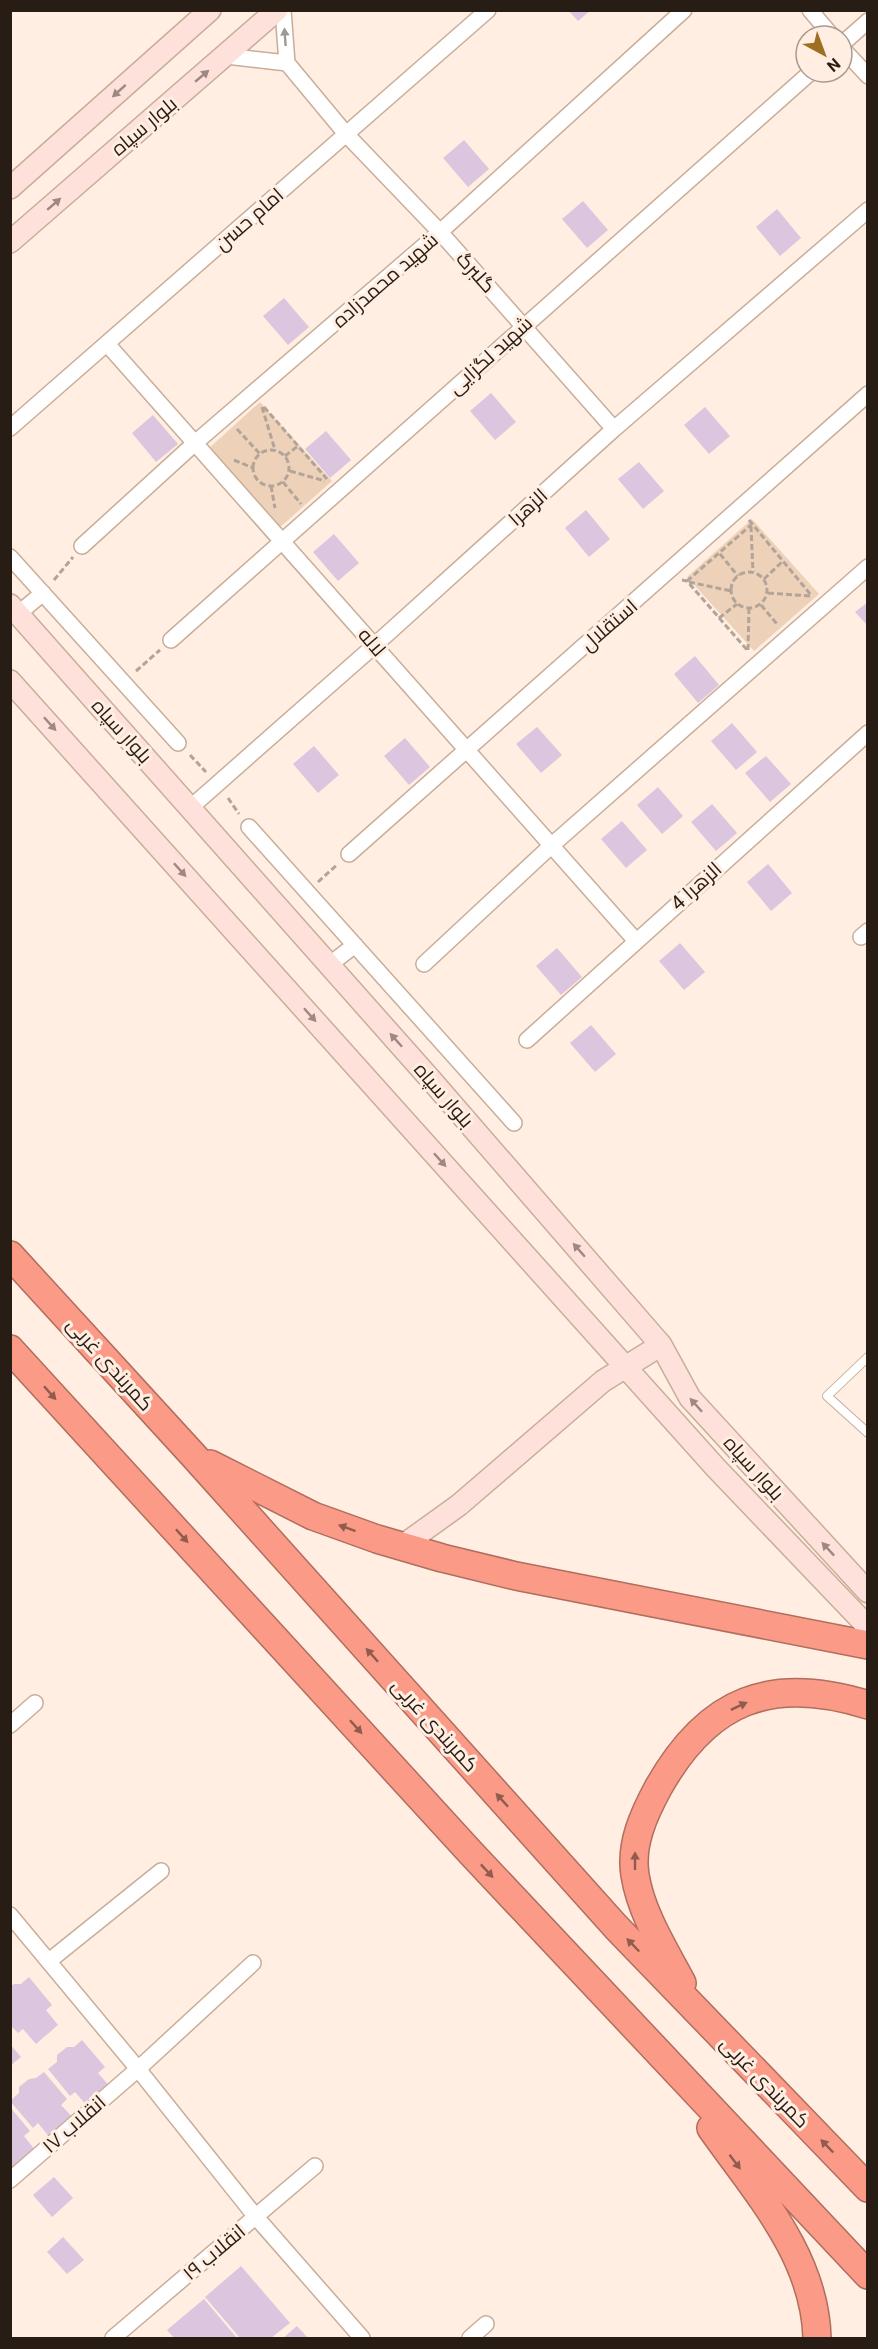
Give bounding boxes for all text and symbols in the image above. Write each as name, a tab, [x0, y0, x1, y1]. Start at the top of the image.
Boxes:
north arrow	[794, 24, 854, 84]
one-way arrow	[281, 27, 290, 46]
text: N	[823, 54, 844, 76]
one-way arrow	[194, 70, 209, 83]
one-way arrow	[112, 84, 127, 97]
street label: بلوار سپاه	[106, 92, 182, 161]
street label: امام حسن	[210, 183, 290, 257]
one-way arrow	[46, 198, 61, 211]
street label: شهید محمدزاده	[327, 228, 443, 333]
street label: گلبرگ	[451, 246, 501, 298]
street label: شهید لگزایی	[443, 311, 538, 400]
street label: الزهرا	[504, 483, 552, 531]
street label: استقلال	[576, 594, 643, 657]
street label: لاله	[353, 623, 391, 661]
street label: بلوار سپاه	[86, 694, 157, 769]
one-way arrow	[43, 717, 57, 732]
street label: الزهرا 4	[666, 857, 726, 915]
one-way arrow	[173, 862, 186, 877]
one-way arrow	[303, 1007, 316, 1022]
one-way arrow	[390, 1033, 403, 1048]
street label: بلوار سپاه	[408, 1057, 479, 1133]
one-way arrow	[433, 1152, 446, 1167]
one-way arrow	[573, 1243, 586, 1258]
street label: کمربندی غربی	[61, 1312, 158, 1416]
one-way arrow	[43, 1385, 57, 1400]
one-way arrow	[690, 1398, 703, 1413]
street label: بلوار سپاه	[718, 1431, 789, 1506]
one-way arrow	[337, 1523, 355, 1533]
one-way arrow	[174, 1529, 188, 1543]
one-way arrow	[821, 1542, 835, 1556]
one-way arrow	[366, 1648, 379, 1663]
street label: کمربندی غربی	[386, 1673, 483, 1777]
one-way arrow	[730, 1701, 747, 1710]
one-way arrow	[349, 1719, 362, 1734]
one-way arrow	[495, 1793, 509, 1808]
one-way arrow	[630, 1851, 640, 1870]
one-way arrow	[480, 1863, 494, 1877]
one-way arrow	[627, 1938, 640, 1953]
street label: کمربندی غربی	[715, 2031, 815, 2133]
street label: انقلاب ۱۷	[37, 2090, 111, 2158]
one-way arrow	[820, 2138, 834, 2153]
one-way arrow	[729, 2154, 741, 2170]
street label: انقلاب ۱۹	[178, 2219, 250, 2285]

